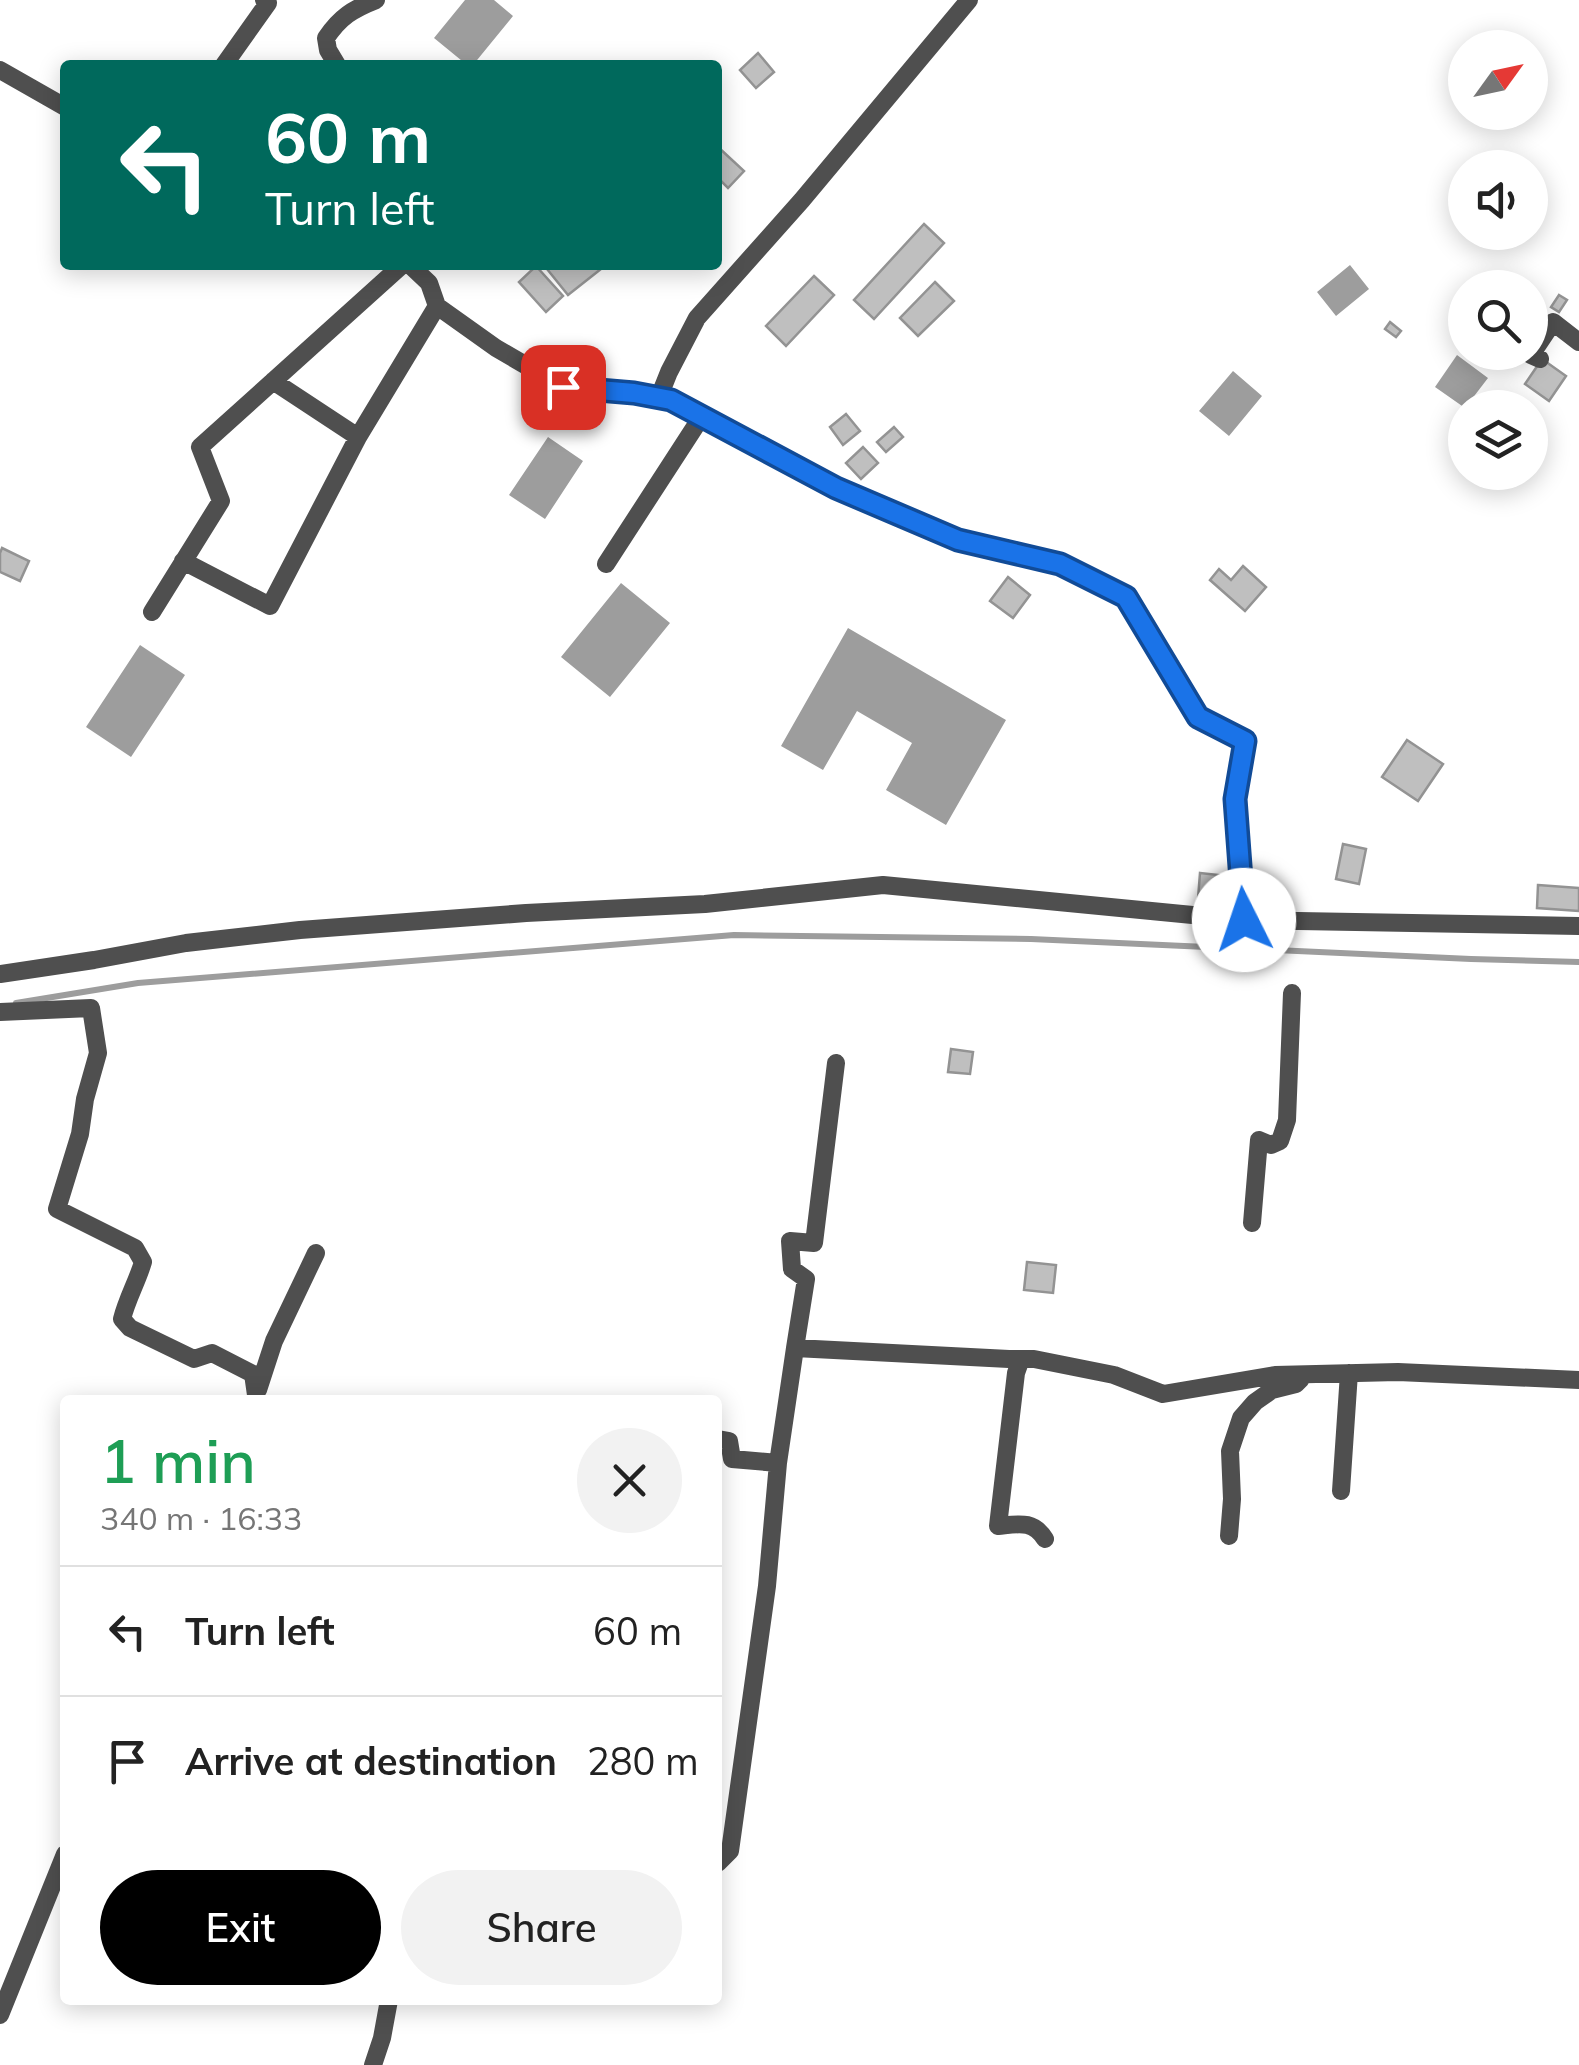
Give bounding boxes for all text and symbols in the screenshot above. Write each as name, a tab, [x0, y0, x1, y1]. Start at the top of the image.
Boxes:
north arrow	[1448, 30, 1548, 130]
map controls	[1448, 30, 1548, 490]
text: 60 m	[265, 93, 431, 181]
icon: left	[100, 100, 230, 230]
button: sound	[1448, 150, 1548, 250]
text: Turn left	[265, 180, 434, 236]
button: search	[1448, 270, 1548, 370]
pin	[521, 345, 606, 430]
icon: arrive	[536, 360, 591, 415]
button: layers	[1448, 390, 1548, 490]
position arrow	[1192, 868, 1296, 972]
text: 1 min	[100, 1423, 256, 1498]
button: close	[577, 1428, 682, 1533]
text: 340 m · 16:33	[100, 1498, 302, 1538]
icon: left	[100, 1604, 155, 1659]
text: Turn left	[185, 1607, 335, 1655]
text: 60 m	[593, 1607, 682, 1655]
icon: arrive	[100, 1734, 155, 1789]
text: Arrive at destination	[185, 1737, 557, 1785]
text: 280 m	[587, 1737, 699, 1785]
button: Exit	[100, 1870, 381, 1985]
button: Share	[401, 1870, 682, 1985]

